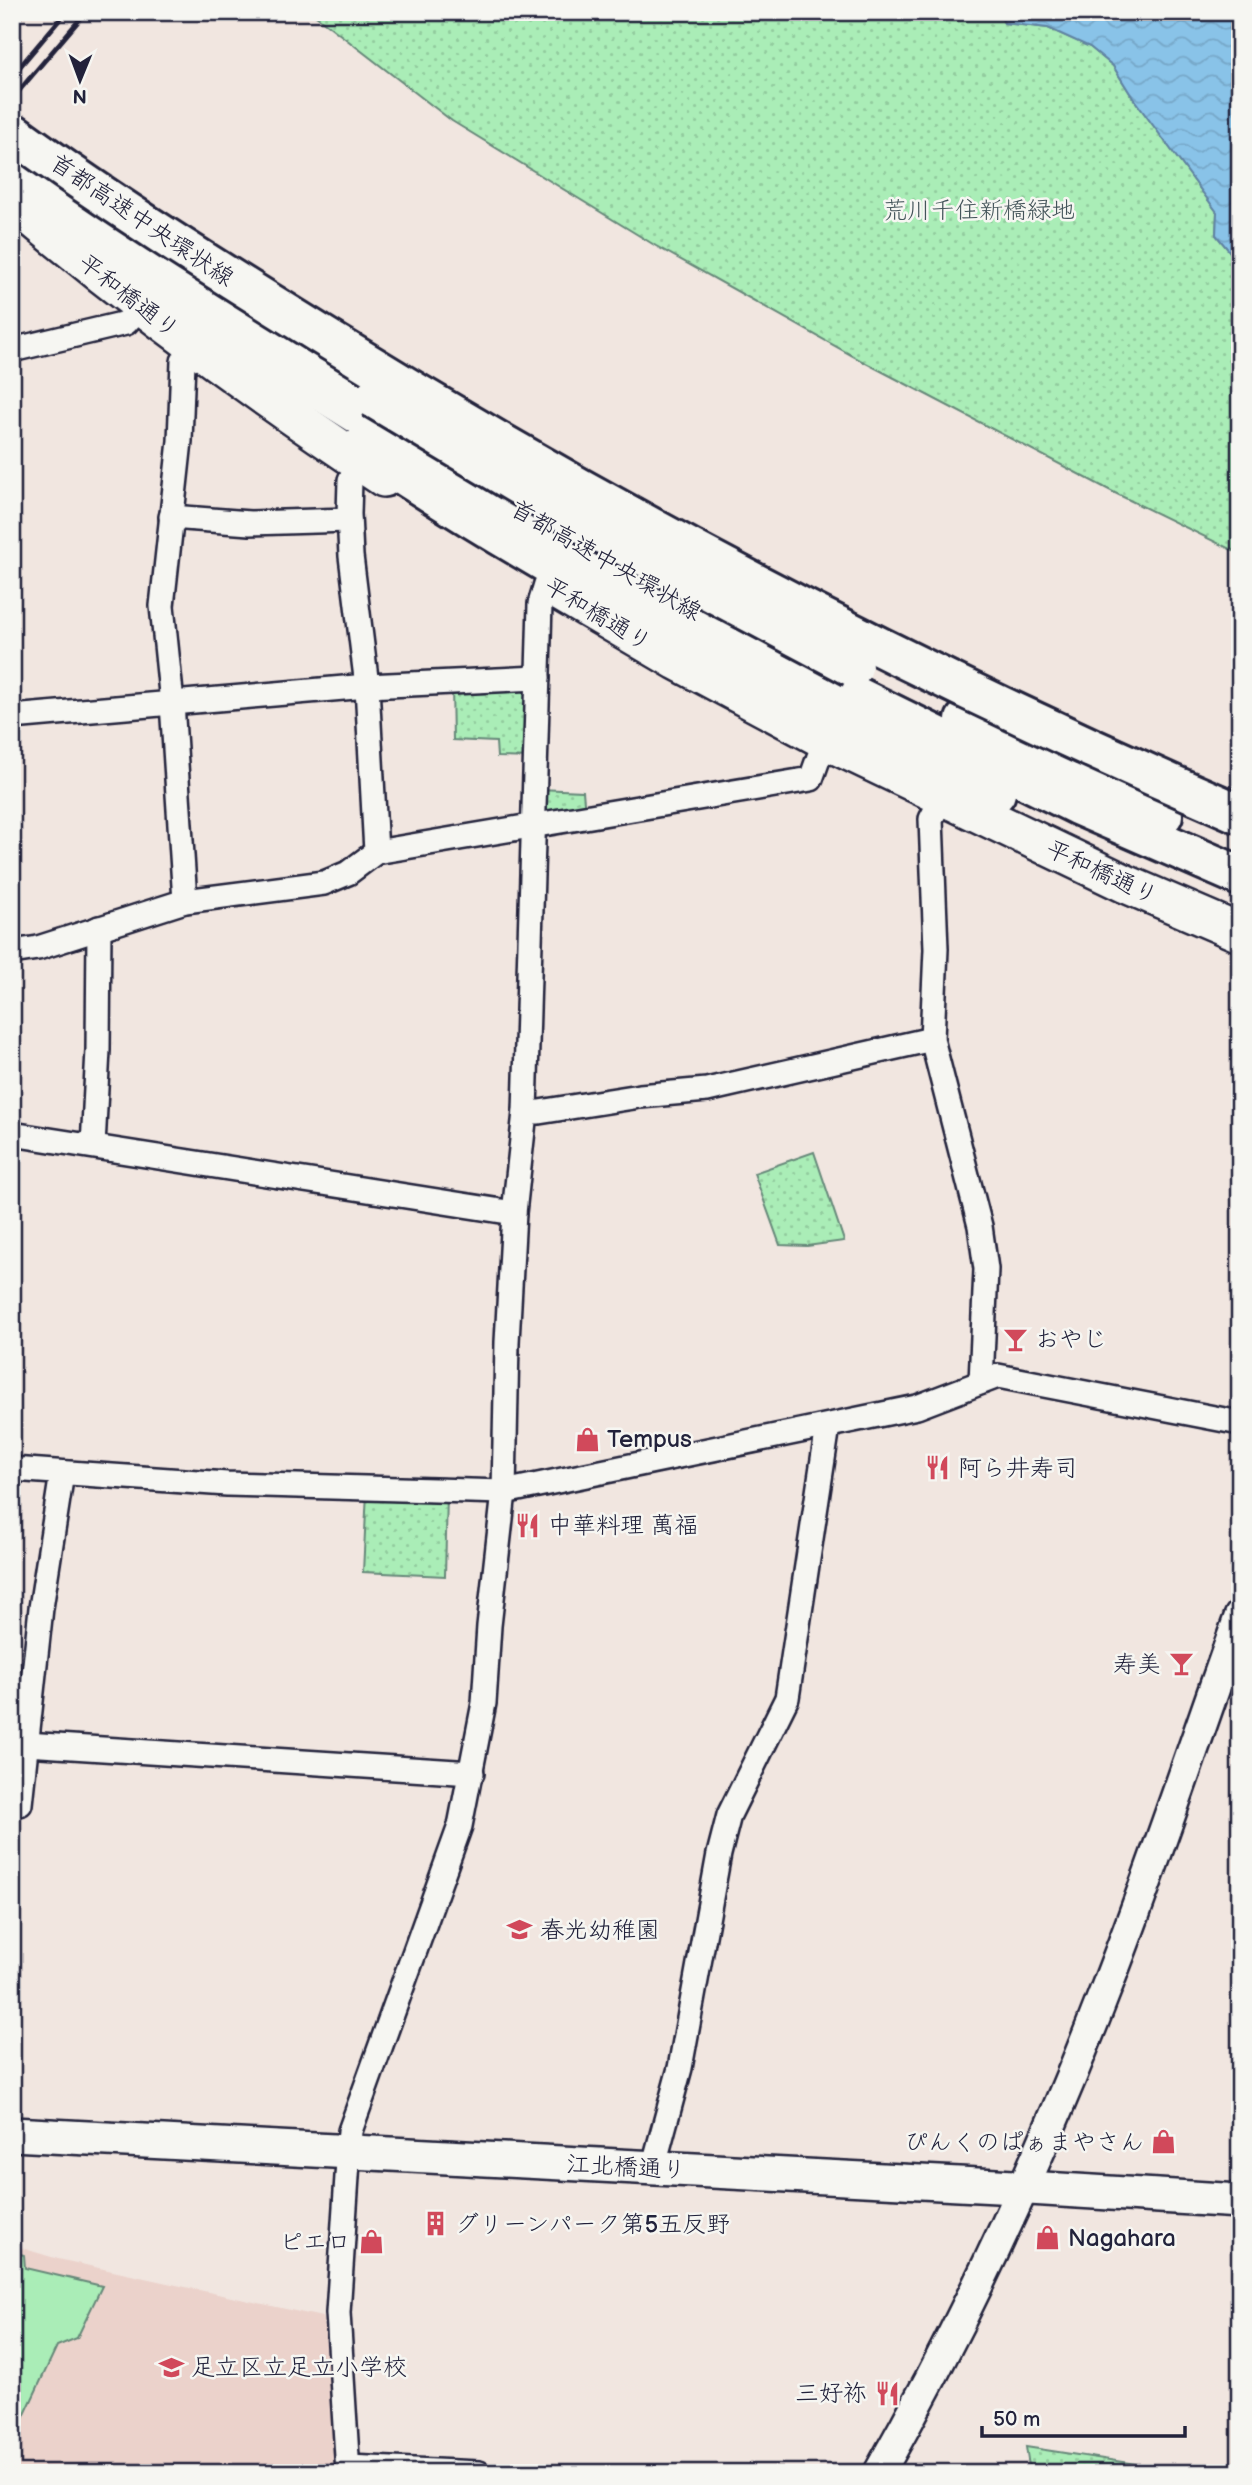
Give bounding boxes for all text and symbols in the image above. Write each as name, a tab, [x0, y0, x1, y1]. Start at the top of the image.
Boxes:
north arrow	[46, 46, 116, 116]
text: N	[72, 84, 87, 107]
street label: 首都高速中央環状線	[44, 148, 239, 293]
park label: 荒川千住新橋緑地	[883, 196, 1075, 225]
street label: 平和橋通り	[72, 248, 185, 345]
street label: 首都高速中央環状線	[505, 494, 707, 627]
street label: 平和橋通り	[539, 571, 657, 658]
street label: 平和橋通り	[1041, 834, 1162, 911]
bar icon: おやじ	[1001, 1325, 1029, 1353]
place label: おやじ	[1035, 1325, 1107, 1354]
shop icon: Tempus	[573, 1425, 601, 1453]
place label: Tempus	[607, 1425, 692, 1454]
restaurant icon: 阿ら井寿司	[924, 1454, 952, 1482]
place label: 阿ら井寿司	[958, 1454, 1078, 1483]
restaurant icon: 中華料理 萬福	[514, 1511, 542, 1539]
place label: 中華料理 萬福	[548, 1511, 698, 1540]
place label: 寿美	[1113, 1650, 1161, 1679]
bar icon: 寿美	[1167, 1650, 1195, 1678]
school or university icon: 春光幼稚園	[506, 1916, 534, 1944]
place label: 春光幼稚園	[540, 1916, 660, 1945]
place label: ぴんくのぱぁまやさん	[904, 2128, 1144, 2157]
shop icon: ぴんくのぱぁまやさん	[1150, 2128, 1178, 2156]
street label: 江北橋通り	[565, 2150, 687, 2185]
building icon: グリーンパーク第5五反野	[421, 2210, 449, 2238]
place label: グリーンパーク第5五反野	[455, 2210, 730, 2239]
shop icon: Nagahara	[1034, 2224, 1062, 2252]
place label: Nagahara	[1068, 2224, 1176, 2253]
place label: ピエロ	[279, 2228, 351, 2257]
shop icon: ピエロ	[357, 2228, 385, 2256]
school or university icon: 足立区立足立小学校	[157, 2353, 185, 2381]
place label: 足立区立足立小学校	[191, 2353, 407, 2382]
place label: 三好祢	[795, 2379, 867, 2408]
restaurant icon: 三好祢	[873, 2379, 901, 2407]
scale bar	[982, 2394, 1186, 2438]
text: 50 m	[993, 2407, 1040, 2432]

